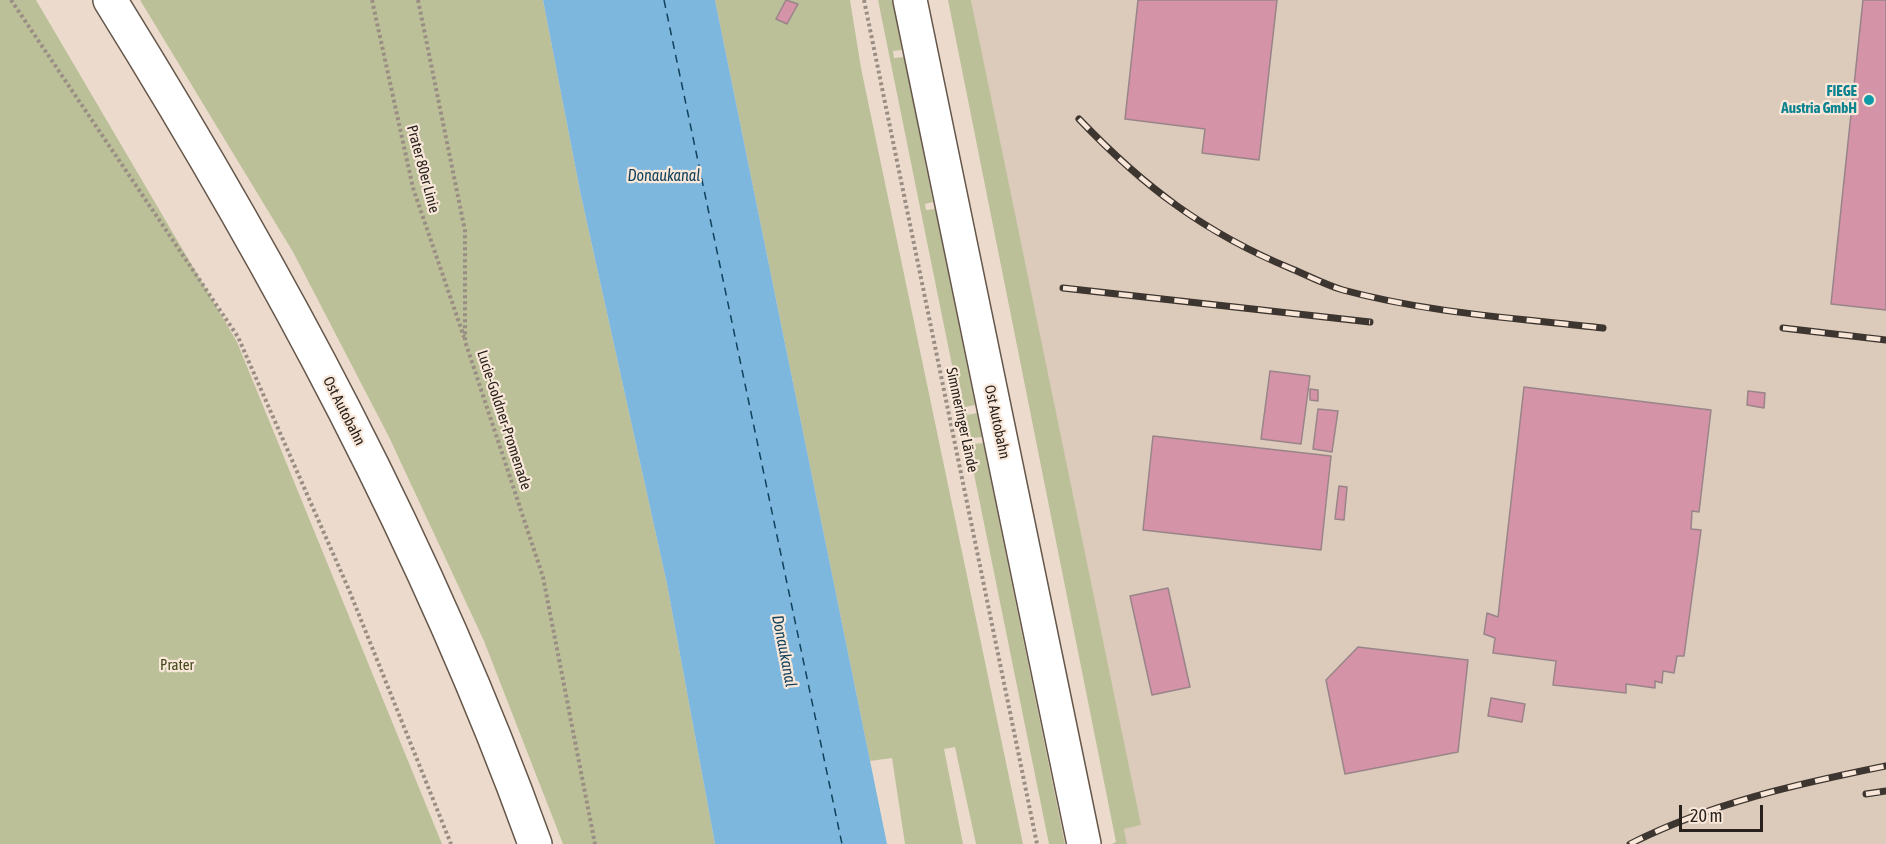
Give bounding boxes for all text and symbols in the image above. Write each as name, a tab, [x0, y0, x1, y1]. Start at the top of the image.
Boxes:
place label: FIEGE Austria GmbH	[1781, 82, 1857, 117]
marker: FIEGE Austria GmbH	[1862, 93, 1876, 107]
street label: Prater 80er Linie	[403, 123, 443, 215]
water label: Donaukanal	[627, 166, 701, 186]
street label: Lucie-Goldner-Promenade	[473, 348, 535, 492]
street label: Simmeringer Lände	[942, 366, 982, 474]
street label: Ost Autobahn	[319, 374, 369, 448]
street label: Ost Autobahn	[980, 384, 1014, 460]
water label: Donaukanal	[768, 613, 800, 689]
park label: Prater	[160, 656, 194, 674]
scale bar	[1682, 793, 1766, 831]
text: 20 m	[1690, 805, 1722, 826]

